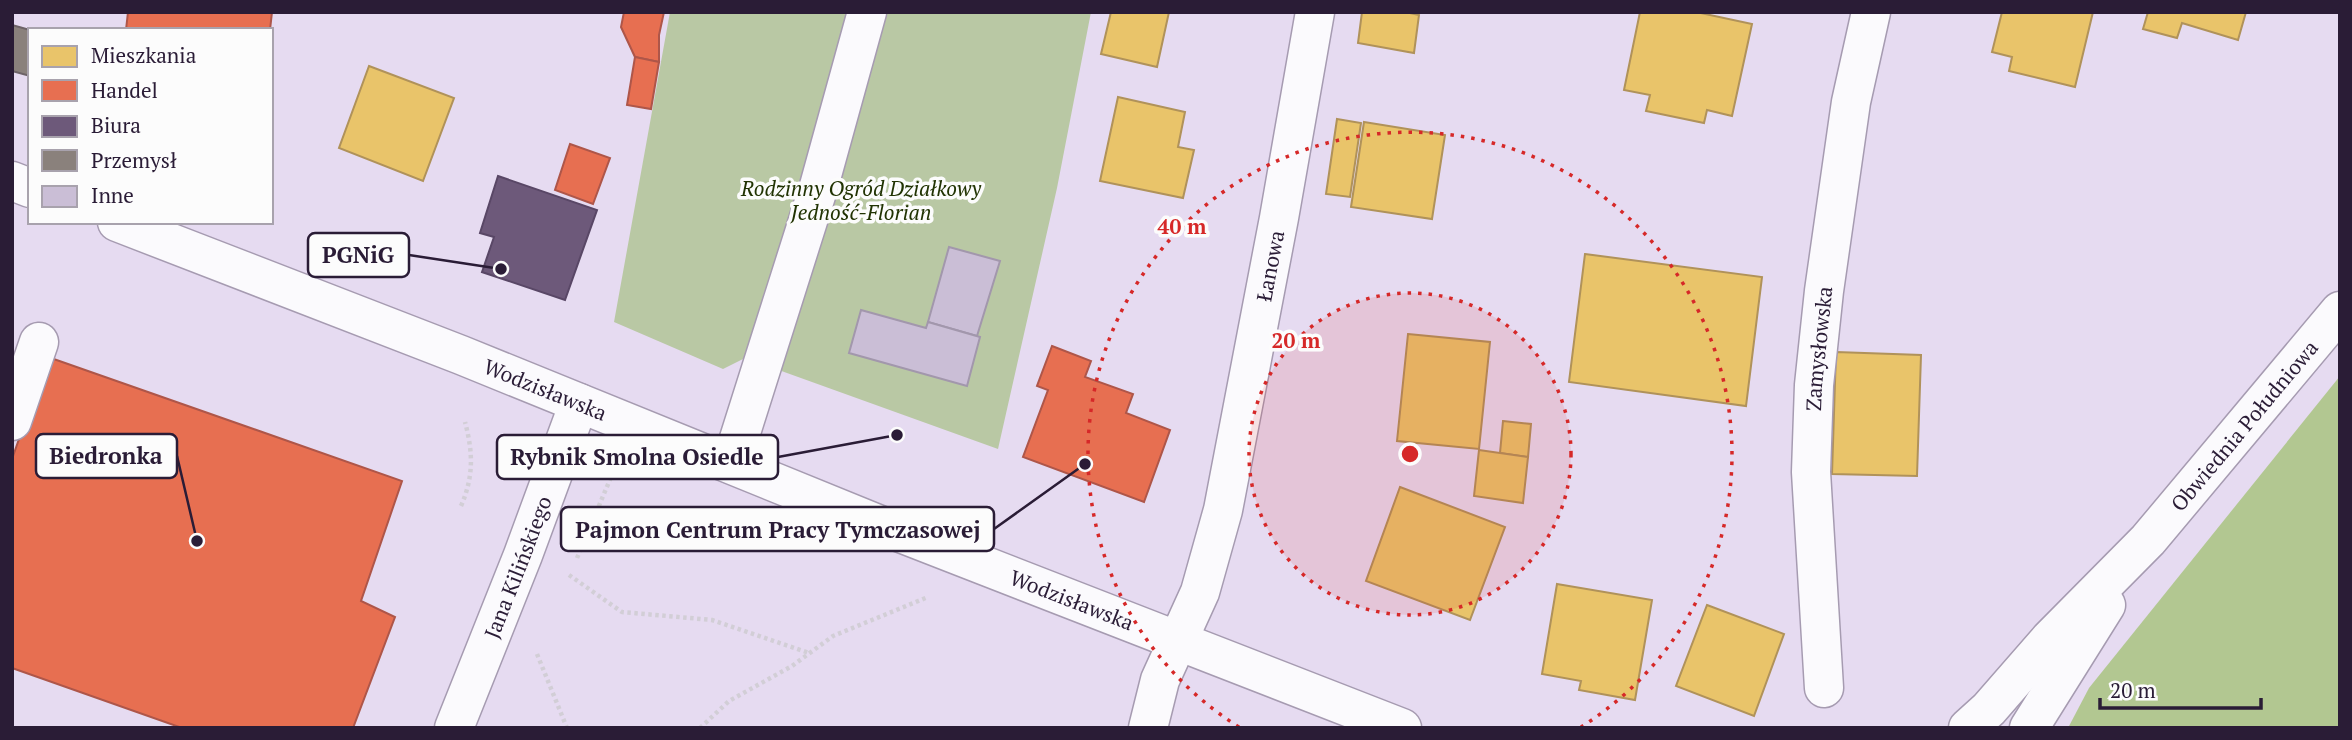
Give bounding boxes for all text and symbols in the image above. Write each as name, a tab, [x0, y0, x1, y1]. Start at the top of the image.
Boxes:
legend	[28, 28, 273, 224]
text: Mieszkania	[91, 41, 197, 69]
text: Handel	[91, 76, 158, 104]
text: Biura	[91, 111, 141, 139]
text: Przemysł	[91, 146, 177, 174]
park label: Rodzinny Ogród Działkowy Jedność-Florian	[740, 174, 981, 226]
text: Inne	[91, 181, 134, 209]
text: 40 m	[1158, 212, 1207, 240]
street label: Łanowa	[1249, 227, 1290, 304]
callout: PGNiG	[308, 233, 409, 277]
text: PGNiG	[322, 239, 395, 270]
street label: Zamysłowska	[1799, 284, 1838, 412]
text: 20 m	[1272, 326, 1321, 354]
street label: Obwiednia Południowa	[2164, 334, 2324, 517]
street label: Wodzisławska	[480, 352, 612, 427]
callout: Biedronka	[36, 434, 177, 478]
callout: Rybnik Smolna Osiedle	[497, 435, 778, 479]
text: Biedronka	[49, 440, 163, 471]
text: Rybnik Smolna Osiedle	[510, 441, 764, 472]
centre of rings	[1398, 442, 1422, 466]
street label: Jana Kilińskiego	[477, 492, 558, 642]
callout: Pajmon Centrum Pracy Tymczasowej	[561, 507, 994, 551]
text: Pajmon Centrum Pracy Tymczasowej	[575, 514, 981, 545]
street label: Wodzisławska	[1006, 563, 1138, 637]
scale bar	[2100, 666, 2261, 710]
text: 20 m	[2110, 676, 2156, 704]

